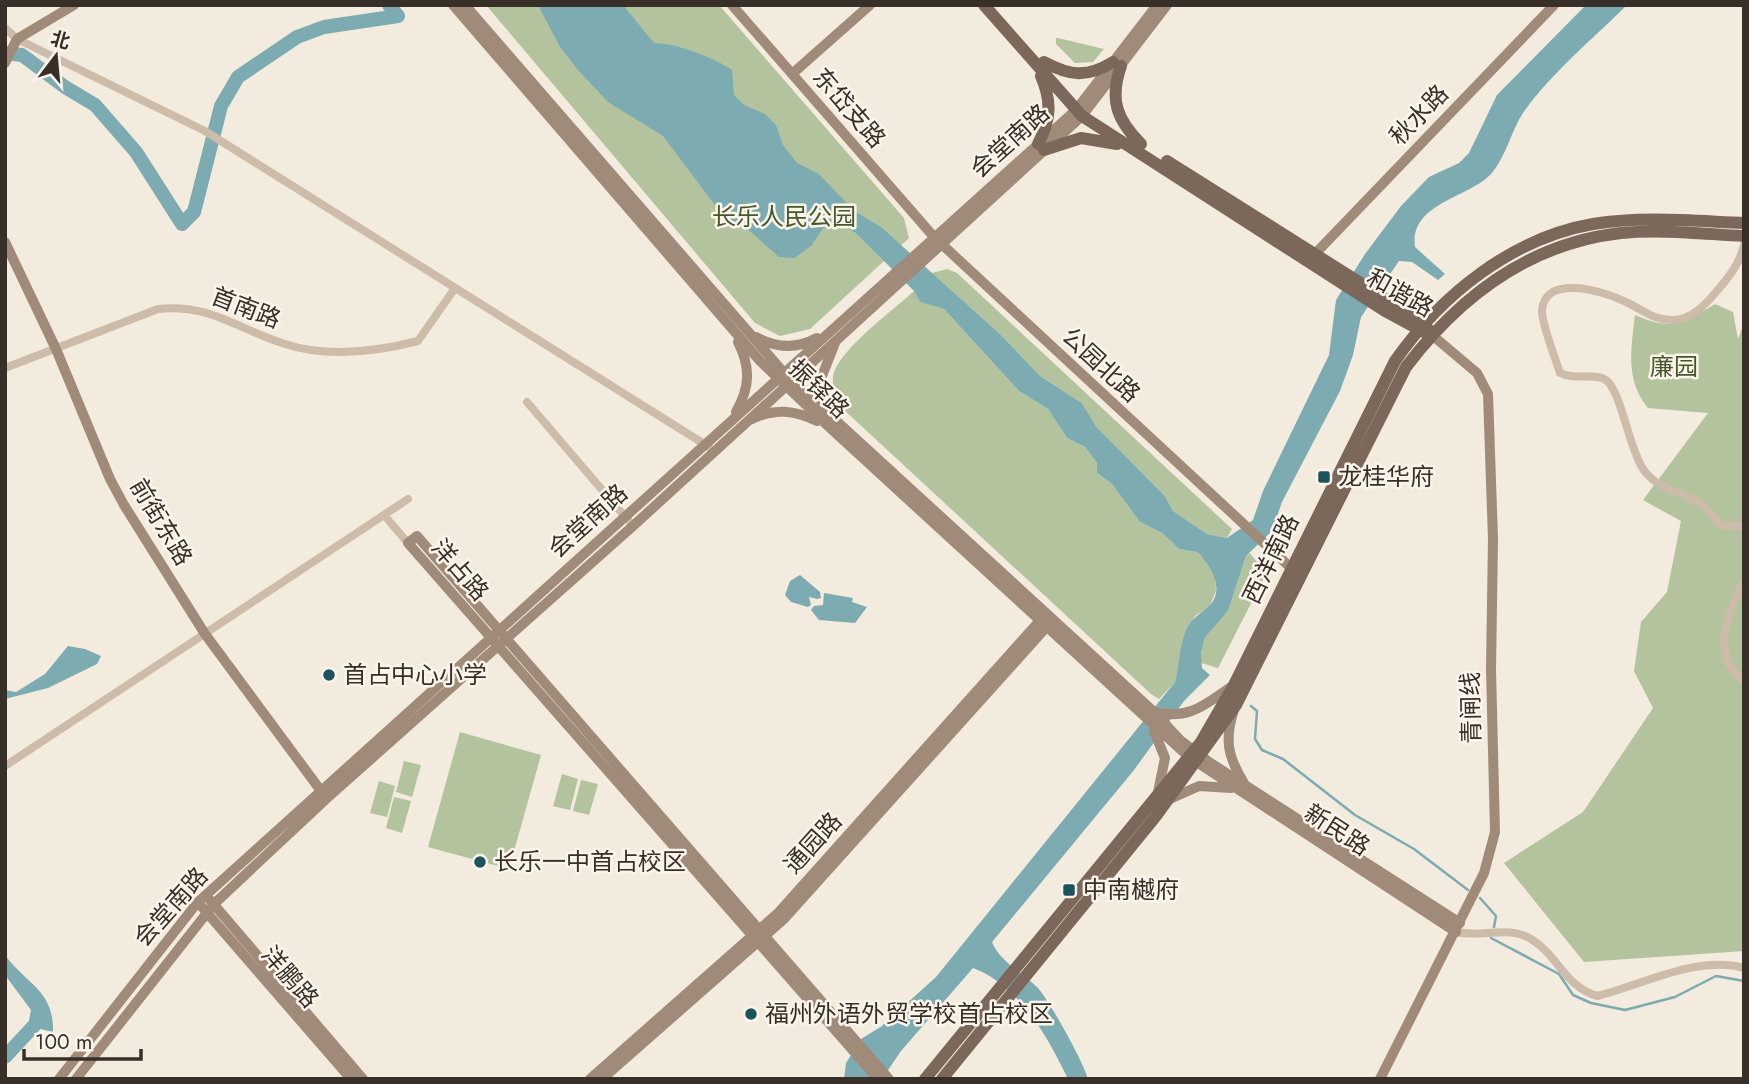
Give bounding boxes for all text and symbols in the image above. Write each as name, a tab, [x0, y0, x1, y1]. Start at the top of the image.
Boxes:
north arrow	[21, 21, 91, 91]
text: 北	[48, 25, 73, 56]
street label: 东岱支路	[805, 60, 894, 155]
street label: 秋水路	[1381, 77, 1456, 153]
street label: 会堂南路	[962, 96, 1057, 186]
park label: 长乐人民公园	[712, 199, 856, 234]
street label: 和谐路	[1360, 260, 1440, 325]
street label: 首南路	[206, 278, 286, 337]
street label: 公园北路	[1054, 319, 1148, 410]
park label: 廉园	[1650, 349, 1698, 384]
street label: 振铎路	[781, 351, 857, 426]
place label: 龙桂华府	[1338, 459, 1434, 494]
marker: 龙桂华府	[1316, 469, 1332, 485]
street label: 前街东路	[122, 472, 201, 572]
street label: 会堂南路	[540, 476, 635, 566]
street label: 西洋南路	[1234, 508, 1307, 610]
street label: 洋占路	[424, 531, 497, 608]
place label: 首占中心小学	[343, 657, 487, 692]
marker: 首占中心小学	[321, 667, 337, 683]
street label: 青闸线	[1452, 672, 1489, 744]
street label: 新民路	[1298, 795, 1377, 864]
street label: 通园路	[776, 804, 850, 881]
place label: 长乐一中首占校区	[494, 844, 686, 879]
marker: 长乐一中首占校区	[472, 854, 488, 870]
street label: 会堂南路	[126, 859, 216, 954]
place label: 中南樾府	[1083, 872, 1179, 907]
marker: 中南樾府	[1061, 882, 1077, 898]
street label: 洋鹏路	[254, 938, 327, 1015]
place label: 福州外语外贸学校首占校区	[765, 996, 1053, 1031]
marker: 福州外语外贸学校首占校区	[743, 1006, 759, 1022]
scale bar	[24, 1018, 142, 1062]
text: 100 m	[35, 1027, 92, 1057]

